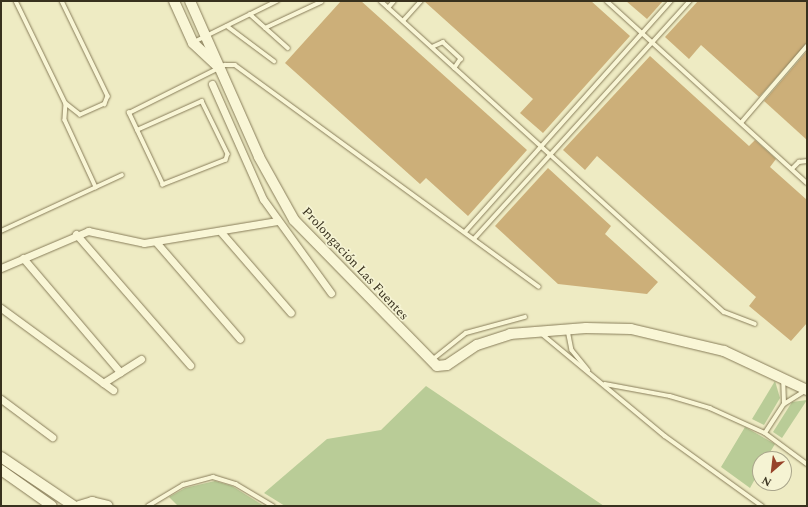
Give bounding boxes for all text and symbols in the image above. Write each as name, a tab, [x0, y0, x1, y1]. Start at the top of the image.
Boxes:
street label: Prolongación Las Fuentes	[298, 204, 412, 324]
north arrow	[752, 451, 792, 491]
text: N	[759, 472, 775, 491]

